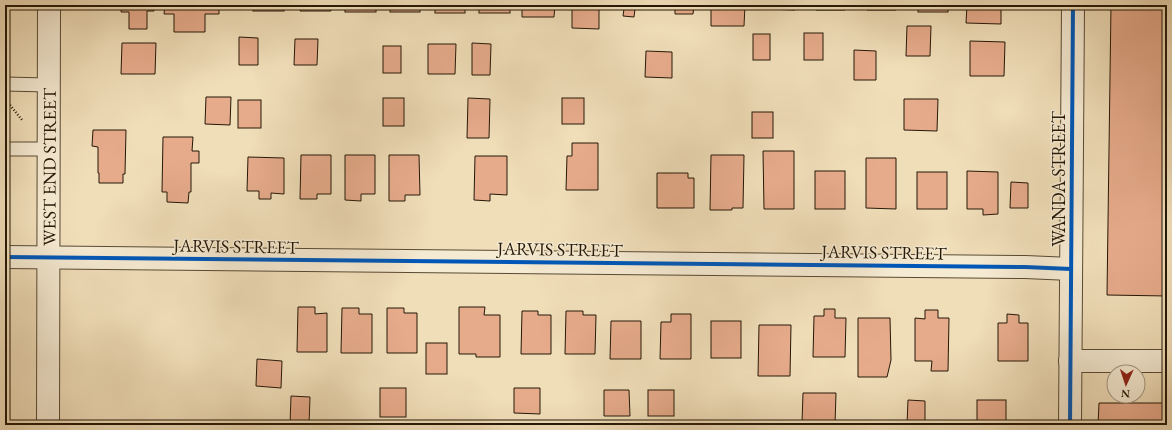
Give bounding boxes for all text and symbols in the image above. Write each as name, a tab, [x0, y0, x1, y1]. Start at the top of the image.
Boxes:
street label: WEST END STREET	[37, 87, 60, 246]
street label: WANDA STREET	[1047, 110, 1070, 247]
street label: JARVIS STREET	[171, 233, 300, 259]
street label: JARVIS STREET	[495, 236, 624, 262]
street label: JARVIS STREET	[819, 239, 948, 265]
north arrow	[1106, 364, 1146, 404]
text: N	[1121, 387, 1130, 401]

